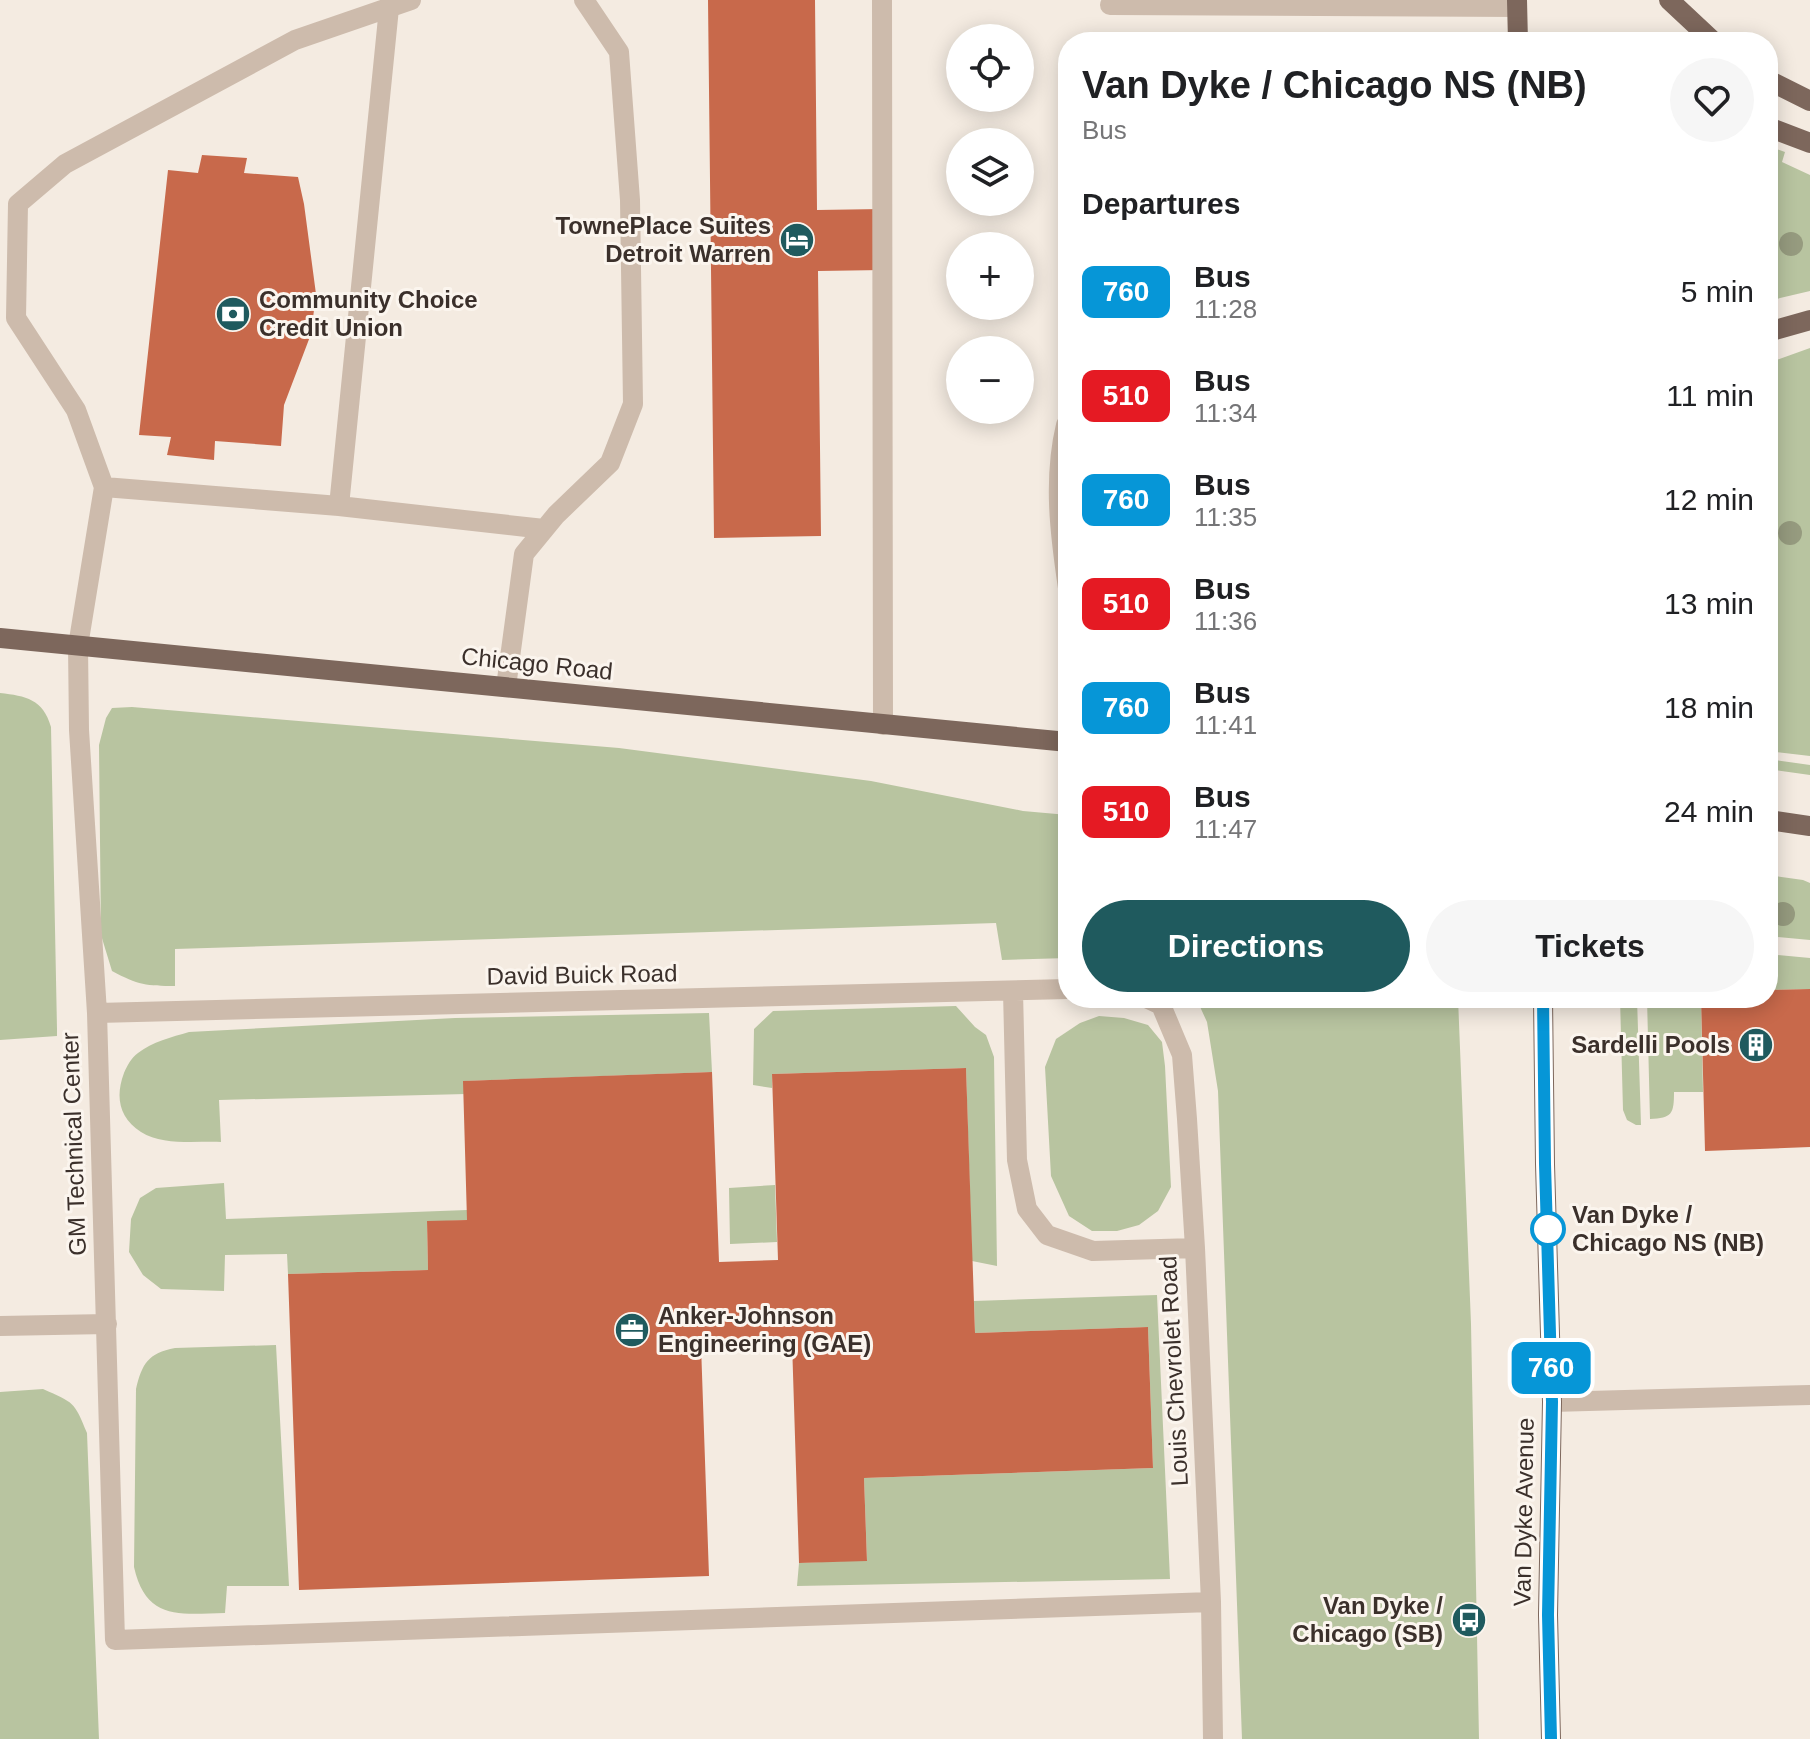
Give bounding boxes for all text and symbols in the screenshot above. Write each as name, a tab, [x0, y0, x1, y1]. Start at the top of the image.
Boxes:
map controls	[946, 24, 1034, 424]
button: locate	[946, 24, 1034, 112]
button: heart	[1670, 58, 1754, 142]
text: Van Dyke / Chicago NS (NB)	[1082, 64, 1587, 106]
text: Bus	[1082, 115, 1127, 145]
button: layers	[946, 128, 1034, 216]
text: Departures	[1082, 187, 1240, 220]
place label: TownePlace Suites Detroit Warren	[555, 212, 771, 267]
hotel icon: TownePlace Suites Detroit Warren	[778, 221, 816, 259]
button: +	[946, 232, 1034, 320]
text: Bus	[1194, 260, 1251, 293]
text: 5 min	[1681, 275, 1754, 308]
text: 760	[1103, 276, 1149, 307]
place label: Community Choice Credit Union	[259, 286, 478, 341]
text: 11:28	[1194, 294, 1257, 324]
bank icon: Community Choice Credit Union	[214, 295, 252, 333]
button: −	[946, 336, 1034, 424]
text: Bus	[1194, 364, 1251, 397]
text: 11 min	[1666, 379, 1754, 412]
text: 510	[1103, 380, 1149, 411]
text: 11:34	[1194, 398, 1257, 428]
text: Bus	[1194, 468, 1251, 501]
text: 12 min	[1664, 483, 1754, 516]
text: 760	[1103, 484, 1149, 515]
text: 11:35	[1194, 502, 1257, 532]
text: Bus	[1194, 572, 1251, 605]
text: 13 min	[1664, 587, 1754, 620]
text: 510	[1103, 588, 1149, 619]
text: 11:36	[1194, 606, 1257, 636]
street label: Chicago Road	[460, 642, 614, 685]
text: Bus	[1194, 676, 1251, 709]
text: 18 min	[1664, 691, 1754, 724]
text: 760	[1103, 692, 1149, 723]
text: 11:41	[1194, 710, 1257, 740]
text: Bus	[1194, 780, 1251, 813]
text: 24 min	[1664, 795, 1754, 828]
text: 510	[1103, 796, 1149, 827]
text: 11:47	[1194, 814, 1257, 844]
button: Directions	[1082, 900, 1410, 992]
button: Tickets	[1426, 900, 1754, 992]
street label: David Buick Road	[486, 959, 678, 990]
building icon: Sardelli Pools	[1737, 1026, 1775, 1064]
place label: Sardelli Pools	[1571, 1031, 1730, 1058]
street label: GM Technical Center	[56, 1032, 91, 1256]
place label: Van Dyke / Chicago NS (NB)	[1572, 1201, 1764, 1256]
marker: Van Dyke / Chicago NS (NB)	[1531, 1212, 1565, 1246]
street label: Louis Chevrolet Road	[1154, 1255, 1193, 1487]
place label: Anker-Johnson Engineering (GAE)	[658, 1302, 871, 1357]
office icon: Anker-Johnson Engineering (GAE)	[613, 1311, 651, 1349]
line badge: 760	[1505, 1342, 1597, 1394]
text: 760	[1528, 1352, 1574, 1383]
street label: Van Dyke Avenue	[1508, 1417, 1539, 1607]
place label: Van Dyke / Chicago (SB)	[1292, 1592, 1443, 1647]
bus stop icon: Van Dyke / Chicago (SB)	[1450, 1601, 1488, 1639]

